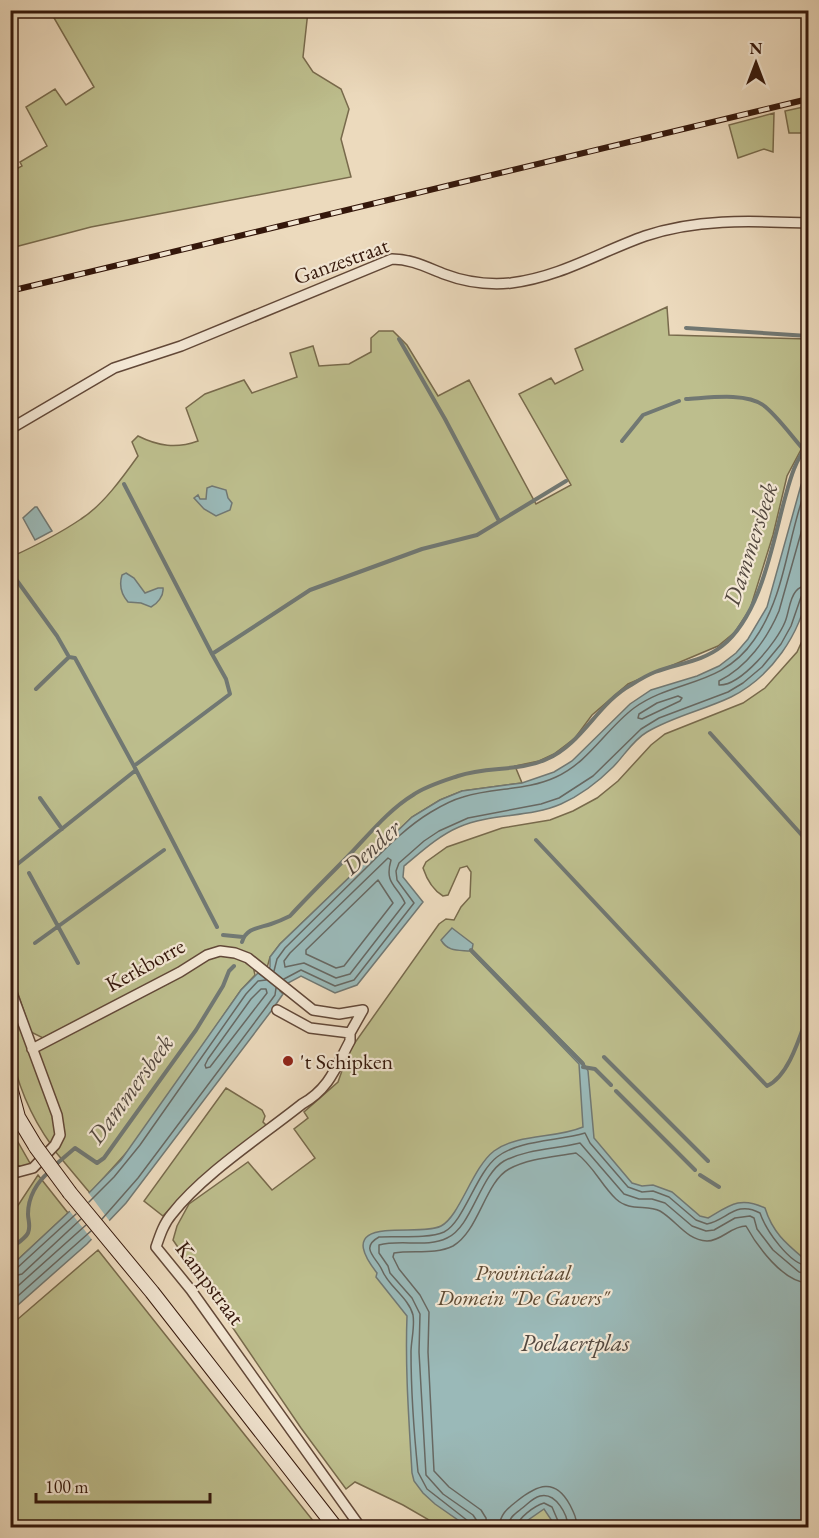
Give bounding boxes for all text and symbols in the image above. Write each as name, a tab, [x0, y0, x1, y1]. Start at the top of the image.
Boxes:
north arrow	[726, 33, 786, 93]
text: N	[750, 38, 763, 59]
street label: Ganzestraat	[289, 230, 393, 292]
water label: Dammersbeek	[715, 478, 785, 610]
water label: Dender	[334, 811, 408, 882]
street label: Kerkborre	[100, 931, 190, 999]
water label: Dammersbeek	[79, 1028, 180, 1151]
place label: 't Schipken	[300, 1047, 394, 1076]
marker: 't Schipken	[281, 1054, 295, 1068]
street label: Kampstraat	[169, 1235, 251, 1331]
park label: Provinciaal Domein "De Gavers"	[436, 1258, 612, 1312]
water label: Poelaertplas	[521, 1327, 630, 1358]
scale bar	[36, 1466, 210, 1504]
text: 100 m	[45, 1475, 89, 1498]

